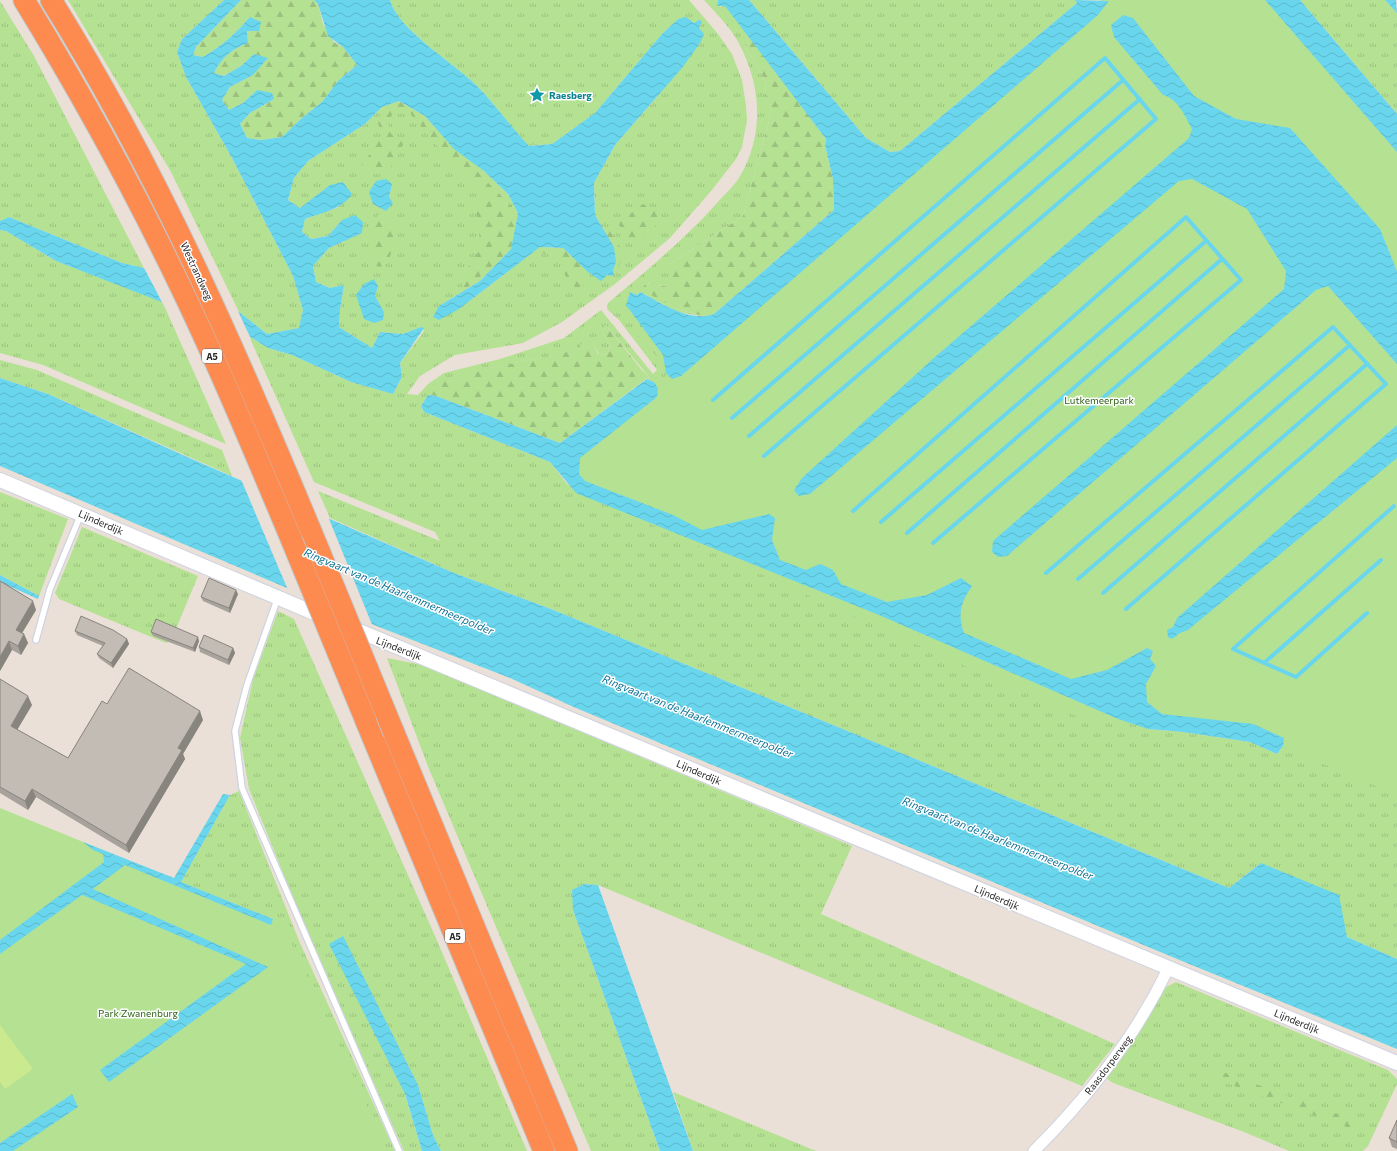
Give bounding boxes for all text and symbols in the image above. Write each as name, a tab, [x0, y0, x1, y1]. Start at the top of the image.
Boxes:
place icon: Raesberg	[528, 86, 546, 104]
place label: Raesberg	[549, 89, 592, 101]
street label: Westrandweg	[178, 240, 216, 302]
road number: A5	[202, 349, 222, 363]
park label: Lutkemeerpark	[1064, 394, 1134, 406]
street label: Lijnderdijk	[77, 507, 126, 537]
water label: Ringvaart van de Haarlemmermeerpolder	[302, 545, 496, 637]
street label: Lijnderdijk	[375, 634, 424, 662]
water label: Ringvaart van de Haarlemmermeerpolder	[601, 672, 796, 761]
street label: Lijnderdijk	[675, 757, 724, 787]
water label: Ringvaart van de Haarlemmermeerpolder	[901, 794, 1096, 883]
street label: Lijnderdijk	[973, 882, 1022, 912]
road number: A5	[445, 929, 465, 943]
street label: Lijnderdijk	[1273, 1006, 1322, 1036]
park label: Park Zwanenburg	[98, 1007, 179, 1019]
street label: Raasdorperweg	[1082, 1033, 1135, 1097]

